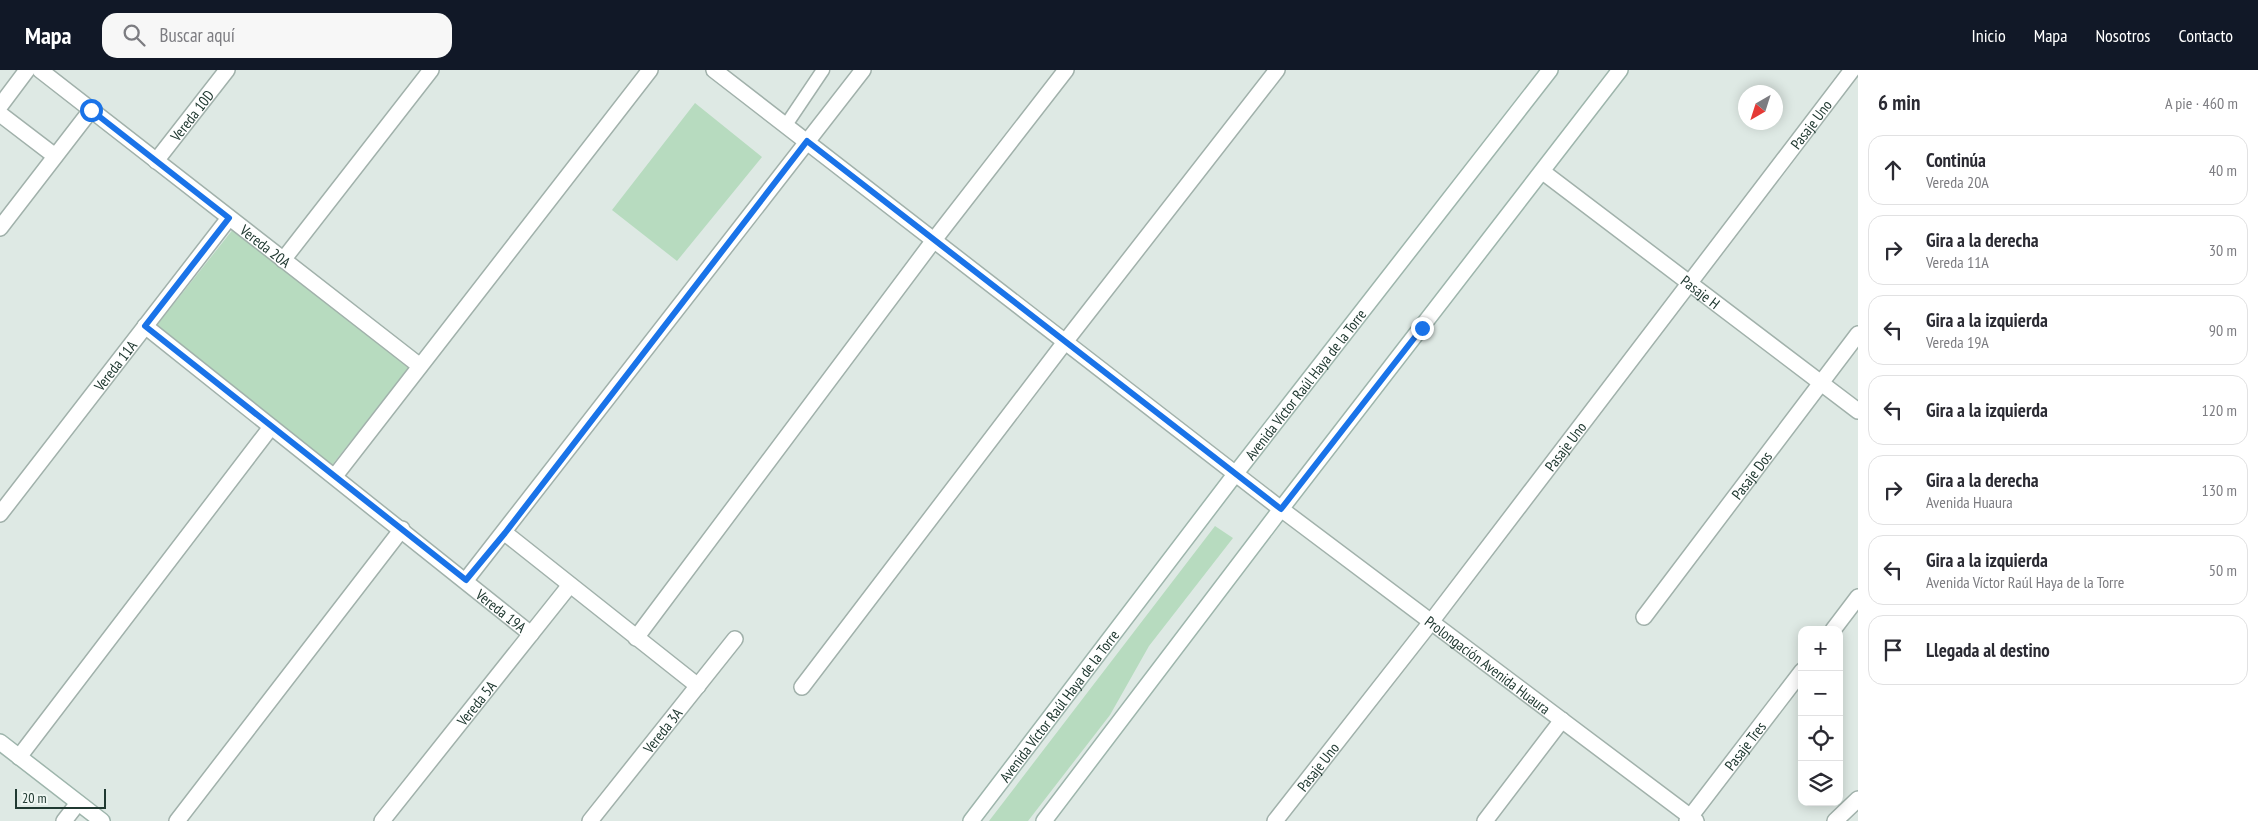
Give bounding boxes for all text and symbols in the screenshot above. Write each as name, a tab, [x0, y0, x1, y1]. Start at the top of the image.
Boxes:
search box	[102, 13, 452, 58]
text: Mapa	[25, 20, 72, 51]
icon: search	[120, 21, 148, 49]
text: Buscar aquí	[160, 23, 235, 47]
text: Inicio	[1972, 24, 2006, 47]
text: Mapa	[2034, 24, 2067, 47]
text: Nosotros	[2095, 24, 2150, 47]
text: Contacto	[2178, 24, 2233, 47]
north arrow	[1738, 85, 1783, 130]
street label: Vereda 10D	[165, 86, 218, 146]
text: 6 min	[1878, 89, 1920, 116]
text: A pie · 460 m	[2165, 93, 2238, 113]
street label: Pasaje Uno	[1786, 96, 1836, 153]
route start	[80, 99, 103, 122]
text: Continúa	[1926, 148, 1986, 172]
icon: ahead	[1879, 156, 1907, 184]
text: 40 m	[2209, 160, 2237, 180]
text: Vereda 20A	[1926, 172, 1989, 192]
street label: Vereda 20A	[236, 219, 295, 272]
text: Gira a la derecha	[1926, 228, 2039, 252]
icon: right	[1879, 236, 1907, 264]
text: 30 m	[2209, 240, 2237, 260]
text: Vereda 11A	[1926, 252, 1989, 272]
street label: Pasaje H	[1677, 271, 1724, 313]
street label: Avenida Víctor Raúl Haya de la Torre	[1240, 305, 1370, 464]
text: Gira a la izquierda	[1926, 308, 2048, 332]
icon: left	[1879, 316, 1907, 344]
route end	[1411, 317, 1434, 340]
text: 90 m	[2209, 320, 2237, 340]
text: Vereda 19A	[1926, 332, 1989, 352]
street label: Vereda 11A	[89, 335, 141, 395]
icon: left	[1879, 396, 1907, 424]
text: Gira a la izquierda	[1926, 398, 2048, 422]
text: 120 m	[2202, 400, 2237, 420]
street label: Pasaje Uno	[1540, 418, 1590, 475]
street label: Pasaje Dos	[1727, 447, 1776, 503]
text: Gira a la derecha	[1926, 468, 2039, 492]
icon: right	[1879, 476, 1907, 504]
text: 130 m	[2202, 480, 2237, 500]
text: Avenida Huaura	[1926, 492, 2013, 512]
text: Gira a la izquierda	[1926, 548, 2048, 572]
icon: left	[1879, 556, 1907, 584]
text: 50 m	[2209, 560, 2237, 580]
text: Avenida Víctor Raúl Haya de la Torre	[1926, 572, 2124, 592]
street label: Vereda 19A	[472, 584, 531, 637]
street label: Prolongación Avenida Huaura	[1421, 611, 1554, 718]
street label: Avenida Víctor Raúl Haya de la Torre	[995, 626, 1123, 786]
map controls	[1798, 626, 1843, 806]
button: +	[1798, 626, 1843, 671]
icon: arrive	[1879, 636, 1907, 664]
text: Llegada al destino	[1926, 638, 2050, 662]
button: −	[1798, 671, 1843, 716]
street label: Vereda 5A	[452, 676, 500, 730]
street label: Vereda 3A	[638, 703, 687, 757]
button: locate	[1798, 716, 1843, 761]
street label: Pasaje Tres	[1720, 717, 1770, 774]
street label: Pasaje Uno	[1293, 738, 1343, 795]
button: layers	[1798, 761, 1843, 806]
scale bar	[15, 786, 106, 809]
text: 20 m	[22, 789, 47, 807]

